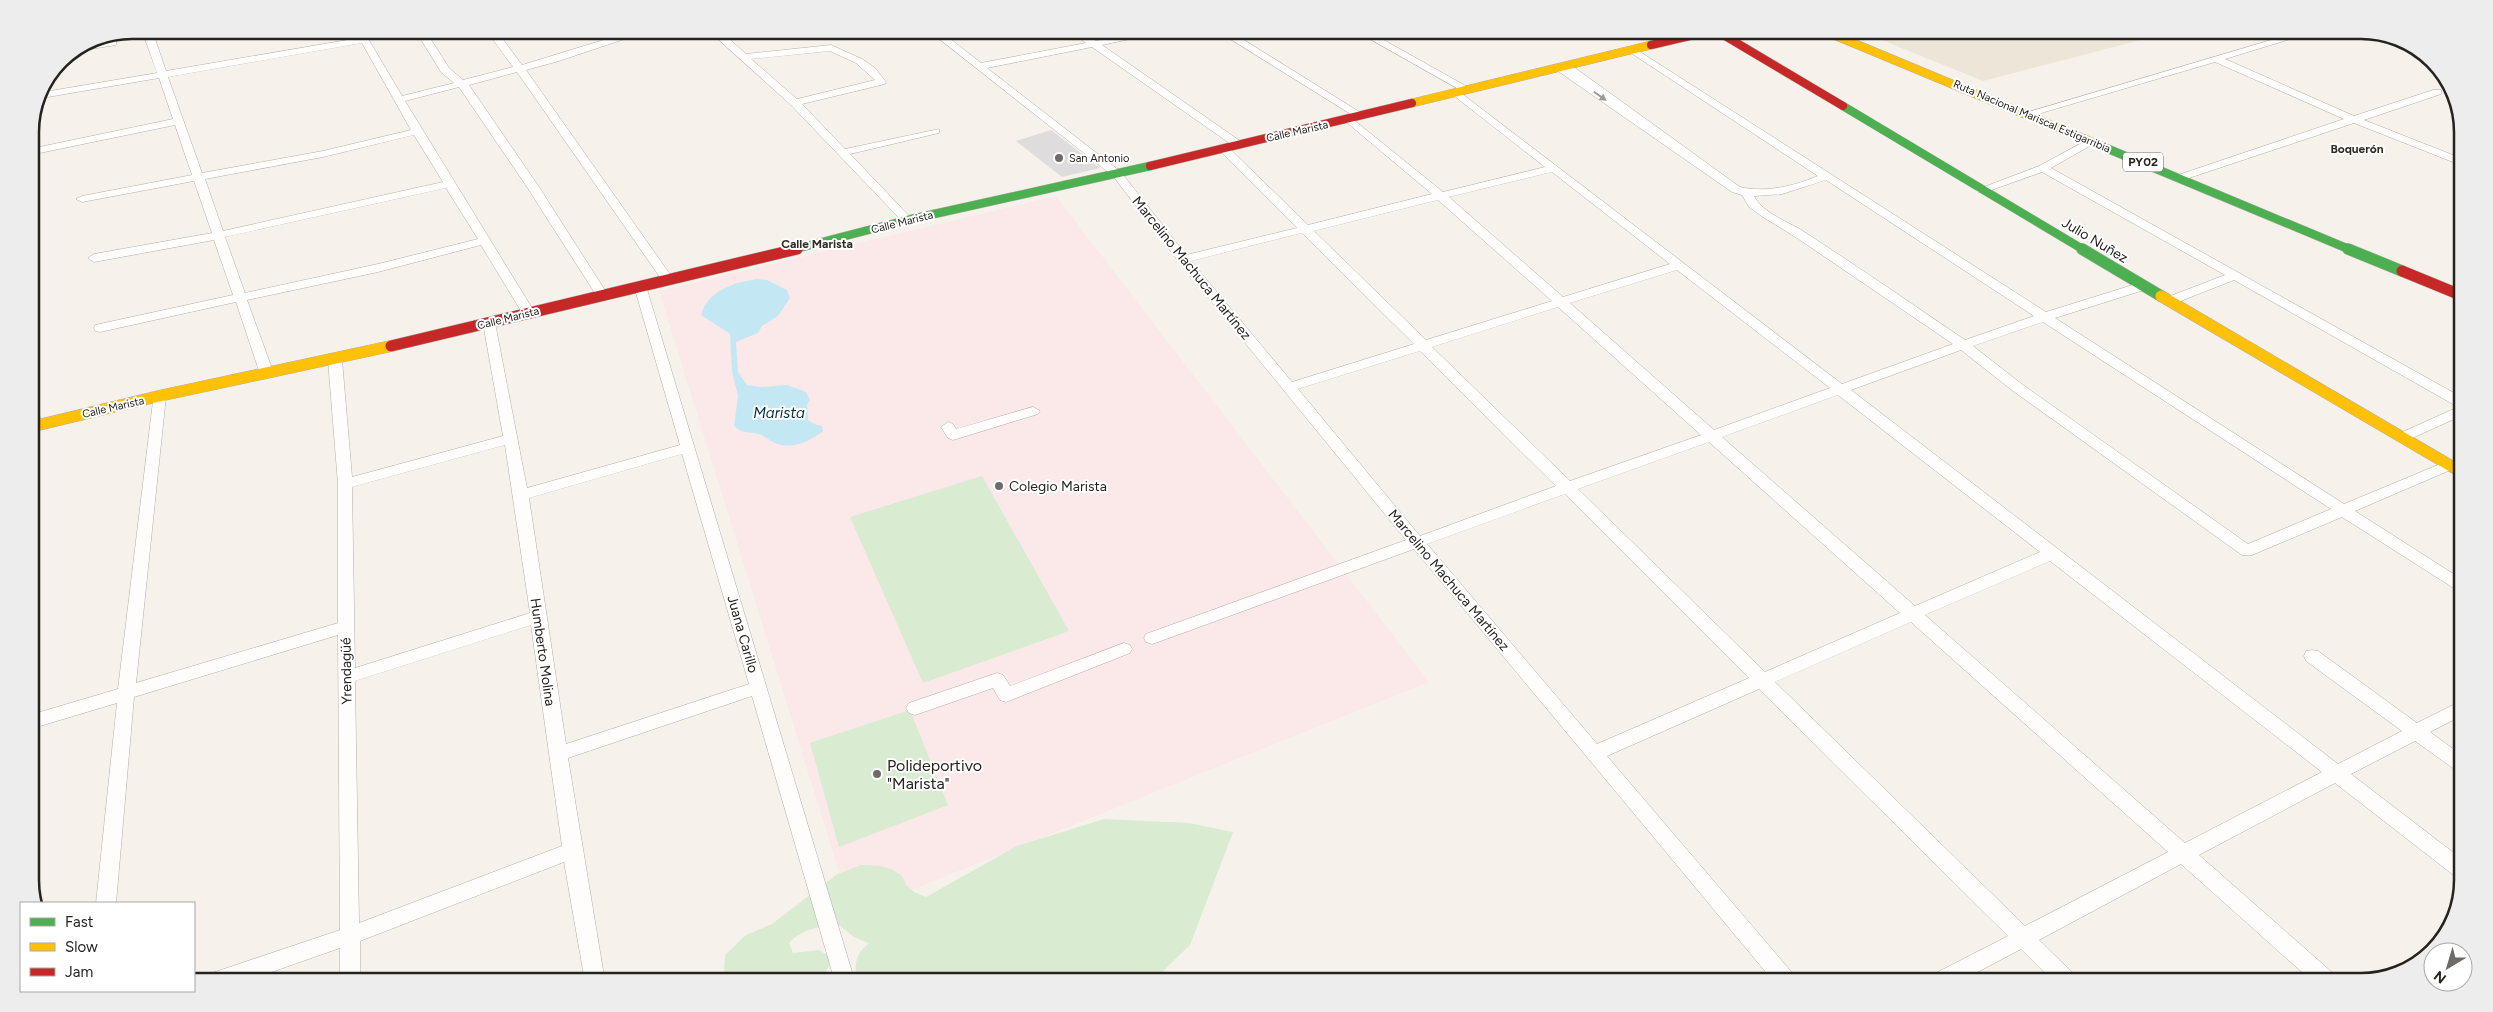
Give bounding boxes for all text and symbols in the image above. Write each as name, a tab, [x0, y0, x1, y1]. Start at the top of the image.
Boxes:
street label: Ruta Nacional Mariscal Estigarribia	[1951, 77, 2112, 156]
one-way arrow	[1593, 91, 1606, 101]
street label: Calle Marista	[1265, 118, 1329, 145]
district label: Boquerón	[2330, 142, 2384, 156]
marker: San Antonio	[1053, 152, 1065, 164]
place label: San Antonio	[1069, 152, 1129, 165]
road number: PY02	[2123, 152, 2163, 172]
street label: Marcelino Machuca Martínez	[1128, 193, 1255, 344]
street label: Calle Marista	[870, 209, 934, 236]
street label: Julio Nuñez	[2059, 214, 2131, 267]
district label: Calle Marista	[781, 237, 853, 251]
street label: Calle Marista	[476, 305, 540, 332]
street label: Calle Marista	[81, 394, 145, 421]
water label: Marista	[753, 404, 805, 422]
place label: Colegio Marista	[1009, 478, 1107, 495]
marker: Colegio Marista	[993, 480, 1005, 492]
street label: Marcelino Machuca Martínez	[1384, 506, 1513, 655]
street label: Juana Carillo	[723, 593, 762, 675]
street label: Humberto Molina	[527, 597, 559, 707]
street label: Yrendagüé	[337, 637, 356, 705]
place label: Polideportivo "Marista"	[887, 756, 982, 793]
marker: Polideportivo "Marista"	[871, 768, 883, 780]
legend	[20, 902, 195, 992]
text: Fast	[65, 913, 94, 931]
text: Slow	[65, 938, 98, 956]
north arrow	[2423, 942, 2473, 992]
text: Jam	[65, 963, 93, 981]
text: N	[2431, 967, 2450, 987]

